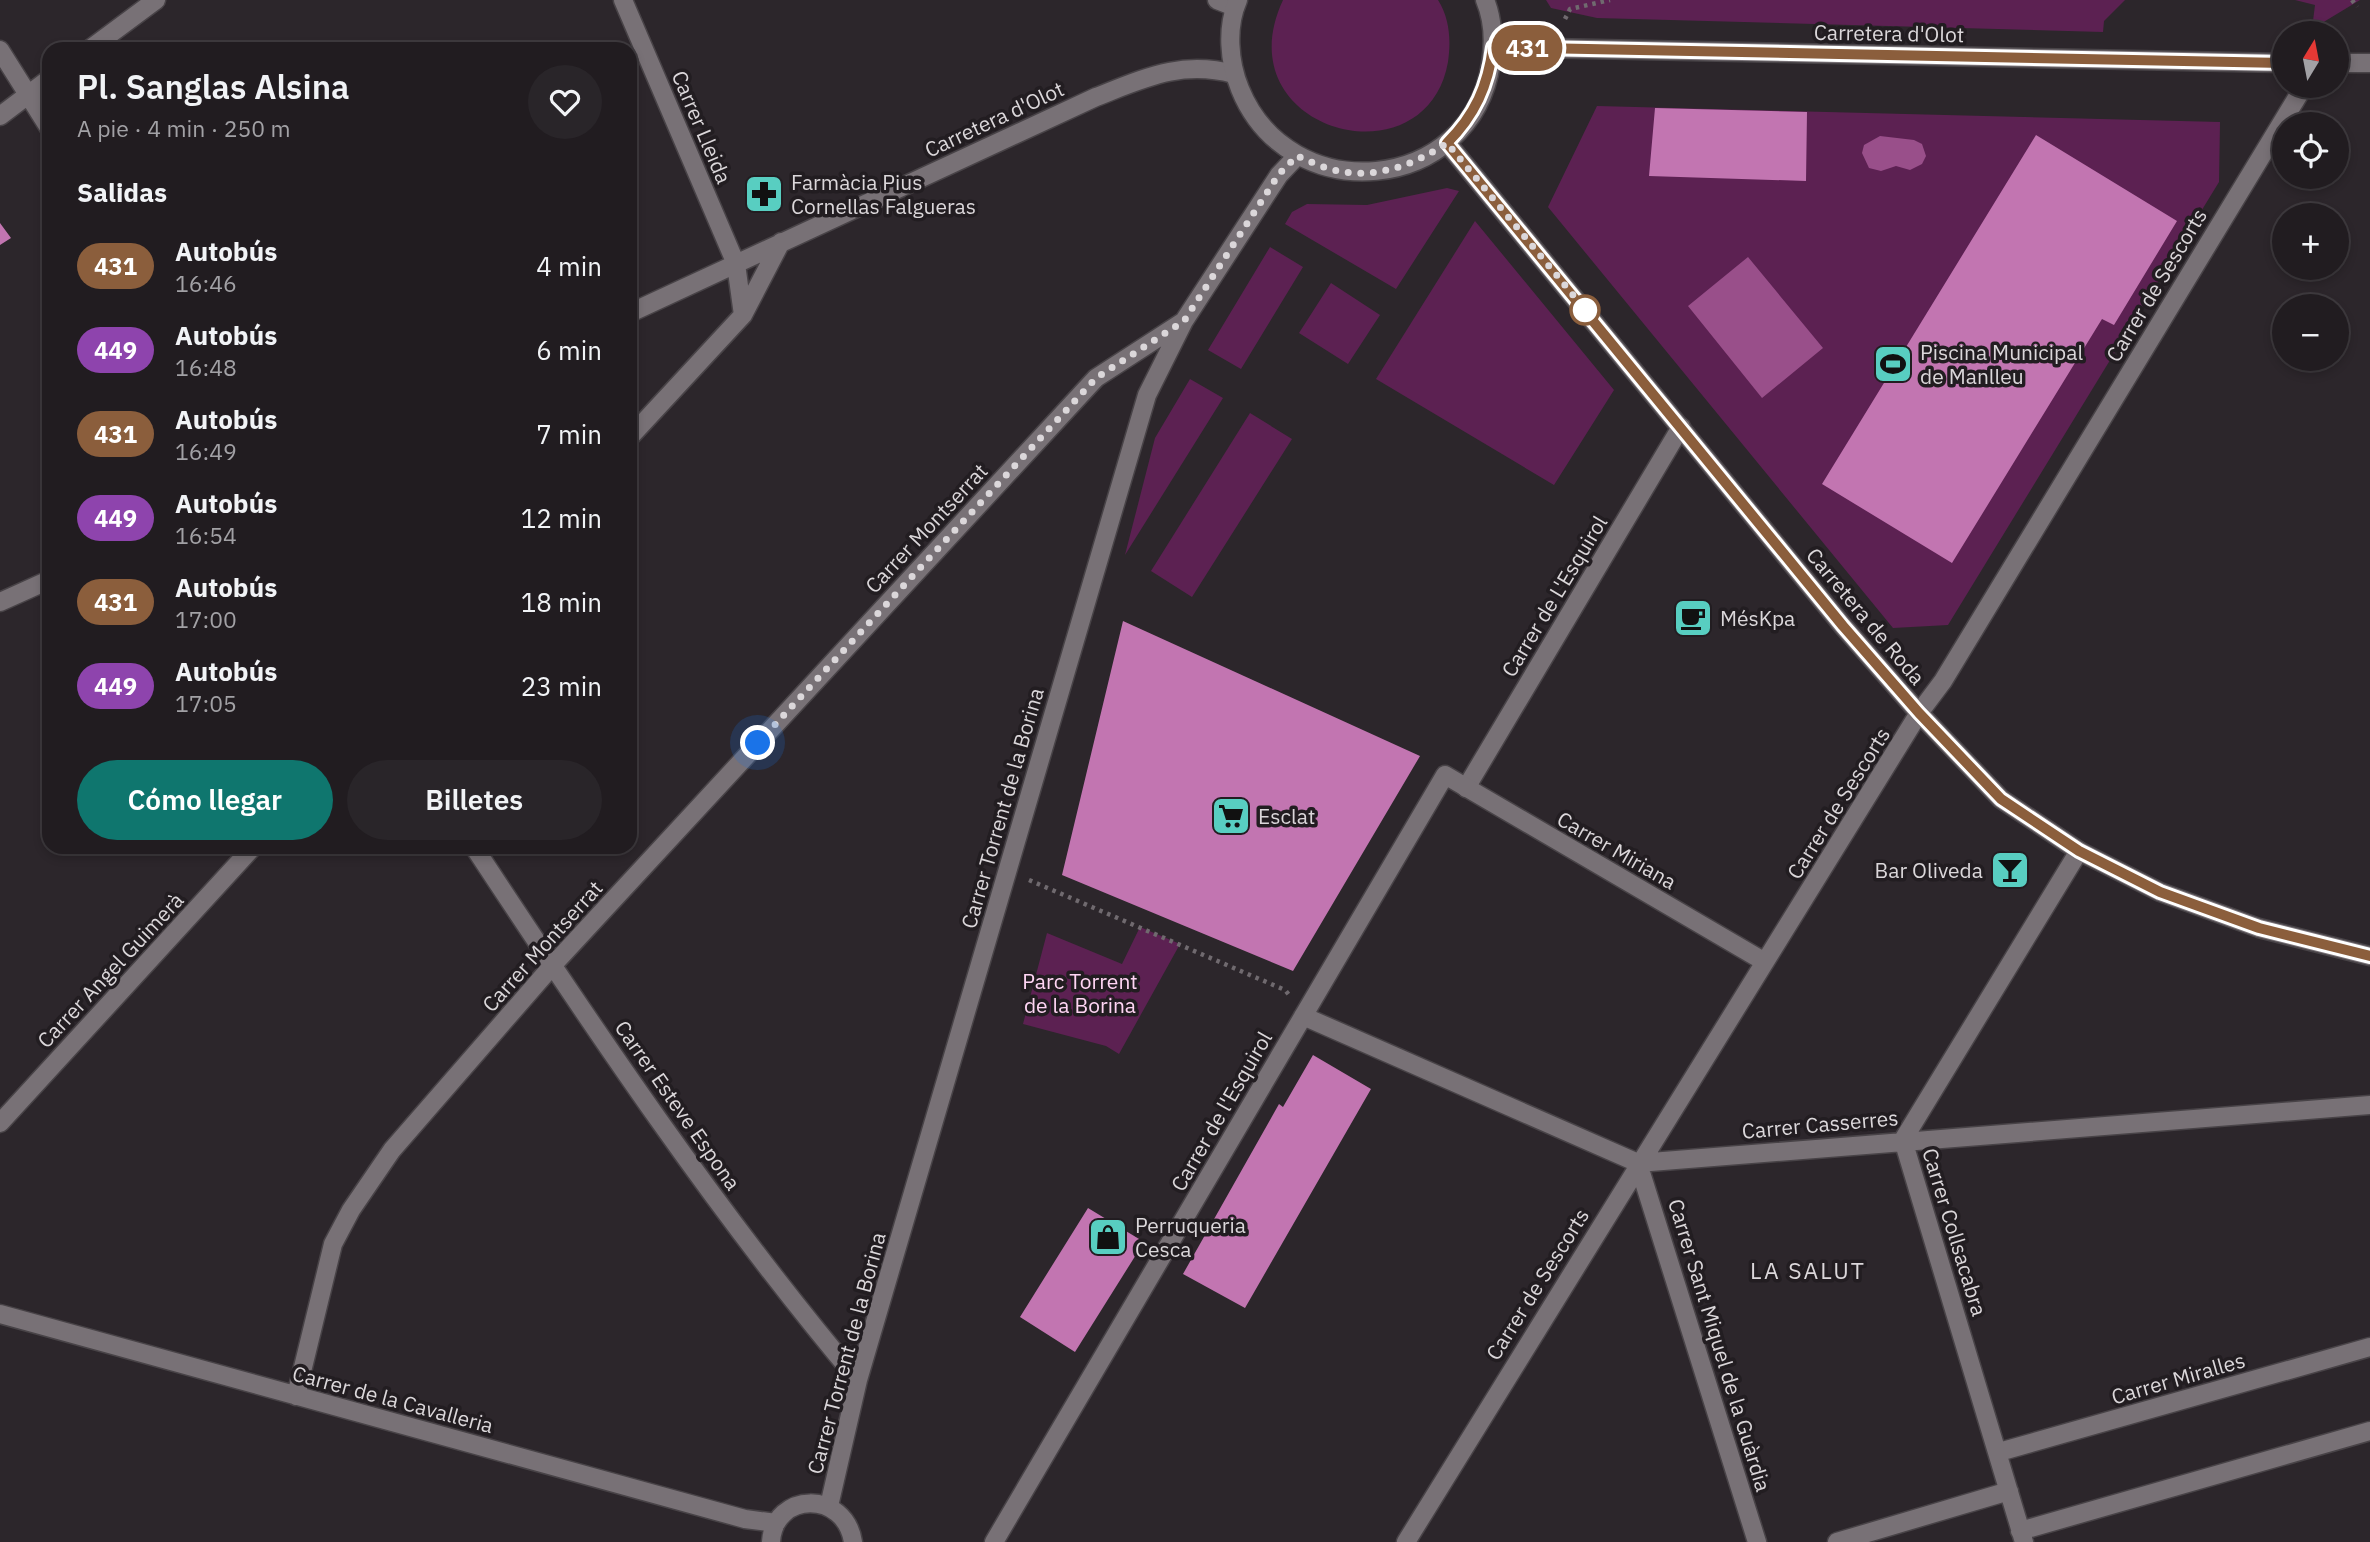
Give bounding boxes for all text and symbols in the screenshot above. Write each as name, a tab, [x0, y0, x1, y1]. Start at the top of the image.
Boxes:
street label: Carretera d'Olot	[1814, 18, 1964, 48]
north arrow	[2272, 21, 2348, 98]
map controls	[2272, 21, 2349, 371]
line badge: 431	[1487, 25, 1567, 71]
text: 431	[1505, 32, 1549, 64]
text: Pl. Sanglas Alsina	[77, 65, 350, 108]
button: heart	[528, 65, 602, 139]
street label: Carrer Lleida	[666, 66, 738, 188]
street label: Carretera d'Olot	[920, 75, 1068, 163]
button: locate	[2272, 112, 2349, 189]
text: A pie · 4 min · 250 m	[77, 113, 291, 143]
place label: Farmàcia Pius Cornellas Falgueras	[791, 168, 976, 220]
pharmacy icon: Farmàcia Pius Cornellas Falgueras	[743, 173, 785, 215]
text: Salidas	[77, 175, 167, 209]
street label: Carrer de Sescorts	[2099, 203, 2213, 367]
button: +	[2272, 203, 2349, 280]
text: Autobús	[175, 234, 277, 268]
text: 4 min	[536, 249, 602, 283]
text: 431	[94, 250, 137, 282]
text: 16:46	[175, 268, 237, 298]
button: −	[2272, 294, 2349, 371]
unlabelled marker	[1570, 295, 1600, 325]
text: Autobús	[175, 318, 277, 352]
text: 6 min	[536, 333, 602, 367]
text: 449	[94, 334, 137, 366]
place label: Piscina Municipal de Manlleu	[1920, 338, 2083, 390]
sports icon: Piscina Municipal de Manlleu	[1872, 343, 1914, 385]
text: 16:48	[175, 352, 237, 382]
text: Autobús	[175, 402, 277, 436]
text: 7 min	[536, 417, 602, 451]
text: 431	[94, 418, 137, 450]
text: 16:49	[175, 436, 237, 466]
street label: Carrer Montserrat	[859, 457, 993, 599]
text: Autobús	[175, 486, 277, 520]
text: 12 min	[521, 501, 602, 535]
text: 449	[94, 502, 137, 534]
street label: Carrer de L'Esquirol	[1495, 510, 1613, 682]
text: 16:54	[175, 520, 237, 550]
street label: Carretera de Roda	[1800, 542, 1932, 690]
text: Autobús	[175, 570, 277, 604]
text: 18 min	[521, 585, 602, 619]
text: 431	[94, 586, 137, 618]
cafe icon: MésKpa	[1672, 597, 1714, 639]
text: 17:00	[175, 604, 237, 634]
place label: MésKpa	[1720, 604, 1795, 632]
text: Autobús	[175, 654, 277, 688]
text: 23 min	[521, 669, 602, 703]
text: 449	[94, 670, 137, 702]
street label: Carrer Torrent de la Borina	[954, 684, 1050, 932]
text: 17:05	[175, 688, 237, 718]
street label: Carrer de Sescorts	[1780, 722, 1896, 884]
your location	[740, 725, 775, 760]
button: Cómo llegar	[77, 760, 333, 840]
button: Billetes	[347, 760, 602, 840]
supermarket icon: Esclat	[1210, 795, 1252, 837]
place label: Esclat	[1258, 802, 1315, 830]
street label: Carrer Miriana	[1552, 805, 1682, 895]
bar icon: Bar Oliveda	[1989, 849, 2031, 891]
place label: Bar Oliveda	[1874, 856, 1983, 884]
street label: Carrer Montserrat	[476, 874, 608, 1018]
street label: Carrer Angel Guimerà	[31, 886, 189, 1054]
park label: Parc Torrent de la Borina	[1022, 967, 1138, 1019]
street label: Carrer Esteve Espona	[609, 1015, 747, 1195]
street label: Carrer de l'Esquirol	[1164, 1026, 1278, 1196]
street label: Carrer Casserres	[1741, 1103, 1899, 1145]
street label: Carrer Collsacabra	[1916, 1145, 1994, 1319]
street label: Carrer Sant Miquel de la Guàrdia	[1662, 1195, 1778, 1495]
street label: Carrer de Sescorts	[1479, 1203, 1595, 1365]
place label: Perruqueria Cesca	[1135, 1211, 1246, 1263]
shop icon: Perruqueria Cesca	[1087, 1216, 1129, 1258]
street label: Carrer Torrent de la Borina	[800, 1229, 892, 1477]
district label: LA SALUT	[1750, 1255, 1866, 1285]
street label: Carrer Miralles	[2108, 1346, 2248, 1410]
street label: Carrer de la Cavalleria	[290, 1359, 496, 1439]

